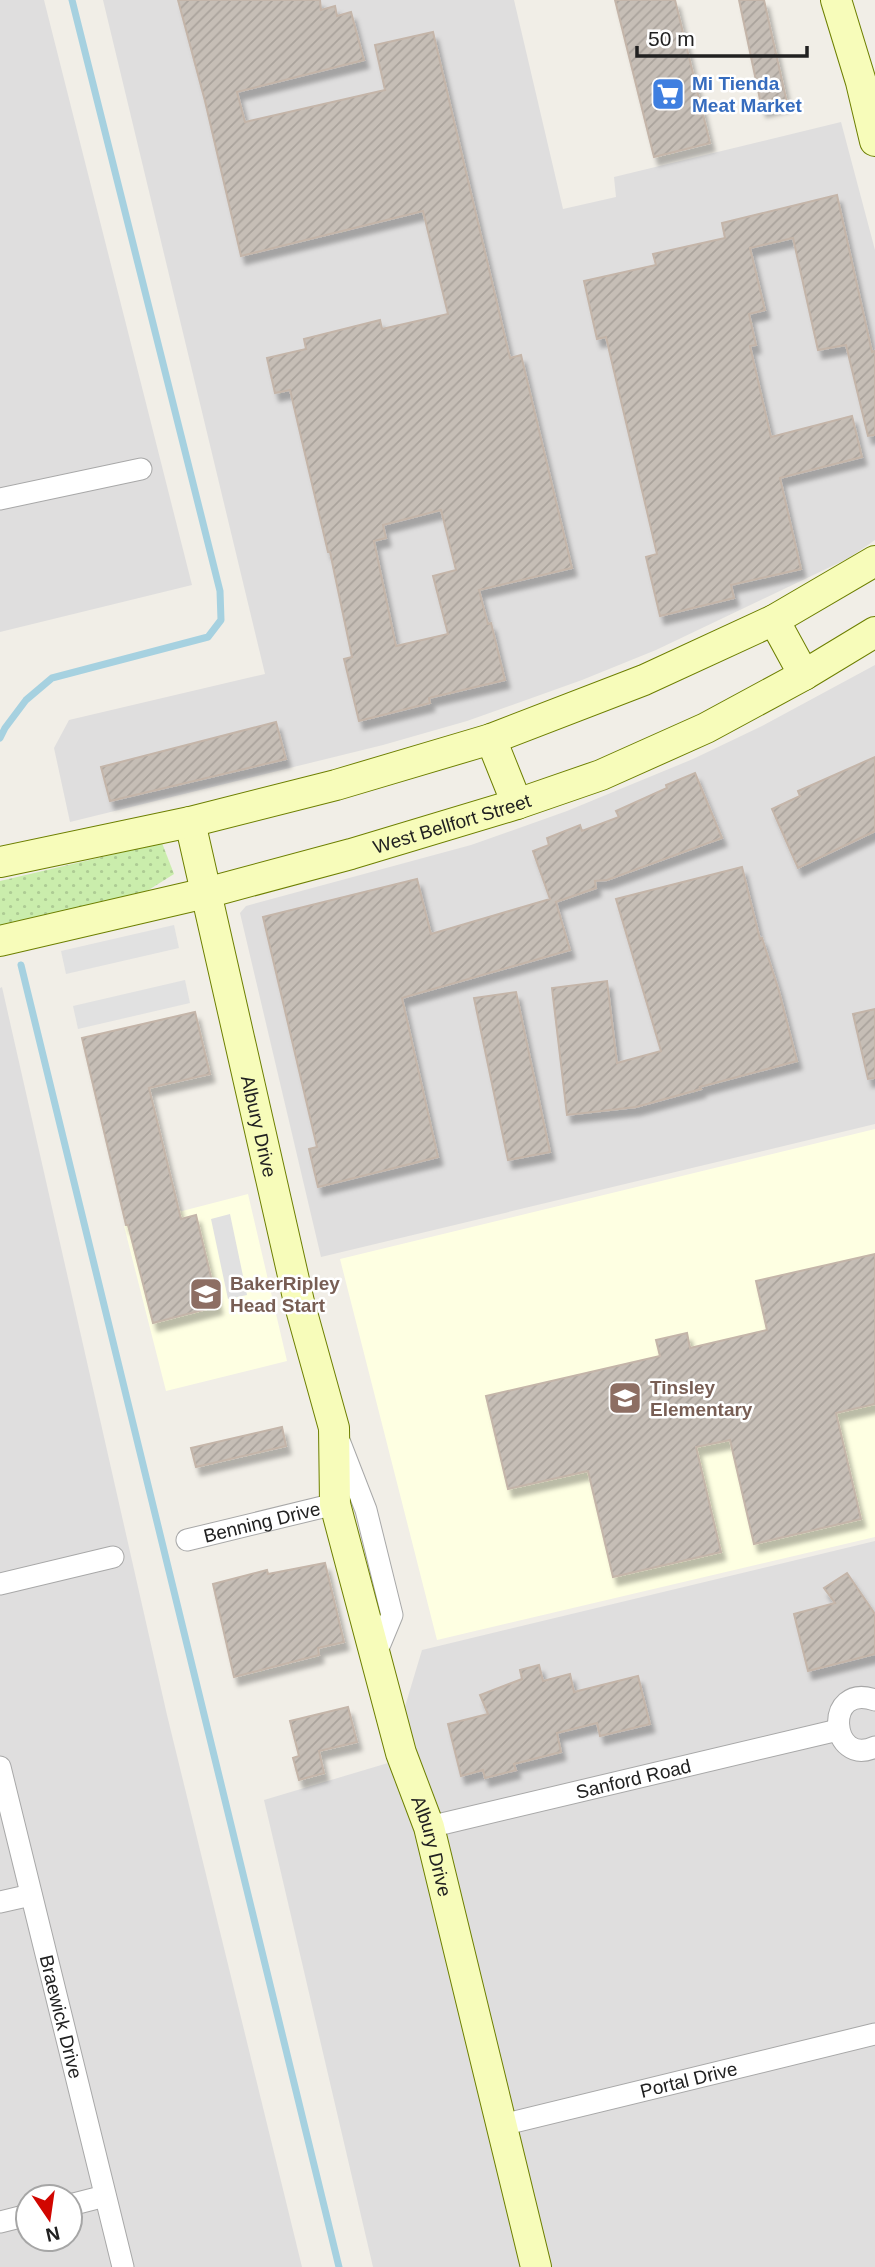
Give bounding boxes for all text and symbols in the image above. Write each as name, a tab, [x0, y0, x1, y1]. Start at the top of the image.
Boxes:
scale bar	[637, 14, 807, 58]
text: 50 m	[648, 27, 695, 50]
place label: Mi Tienda Meat Market	[692, 73, 802, 116]
supermarket icon: Mi Tienda Meat Market	[649, 75, 687, 113]
street label: West Bellfort Street	[371, 789, 534, 857]
street label: Albury Drive	[237, 1073, 281, 1179]
place label: BakerRipley Head Start	[230, 1273, 340, 1316]
school or university icon: BakerRipley Head Start	[187, 1275, 225, 1313]
place label: Tinsley Elementary	[650, 1377, 753, 1420]
school or university icon: Tinsley Elementary	[606, 1379, 644, 1417]
street label: Benning Drive	[201, 1497, 322, 1546]
street label: Sanford Road	[574, 1755, 693, 1802]
street label: Albury Drive	[408, 1793, 456, 1899]
street label: Braewick Drive	[36, 1952, 87, 2081]
street label: Portal Drive	[638, 2058, 739, 2101]
north arrow	[14, 2183, 84, 2253]
text: N	[44, 2222, 62, 2246]

